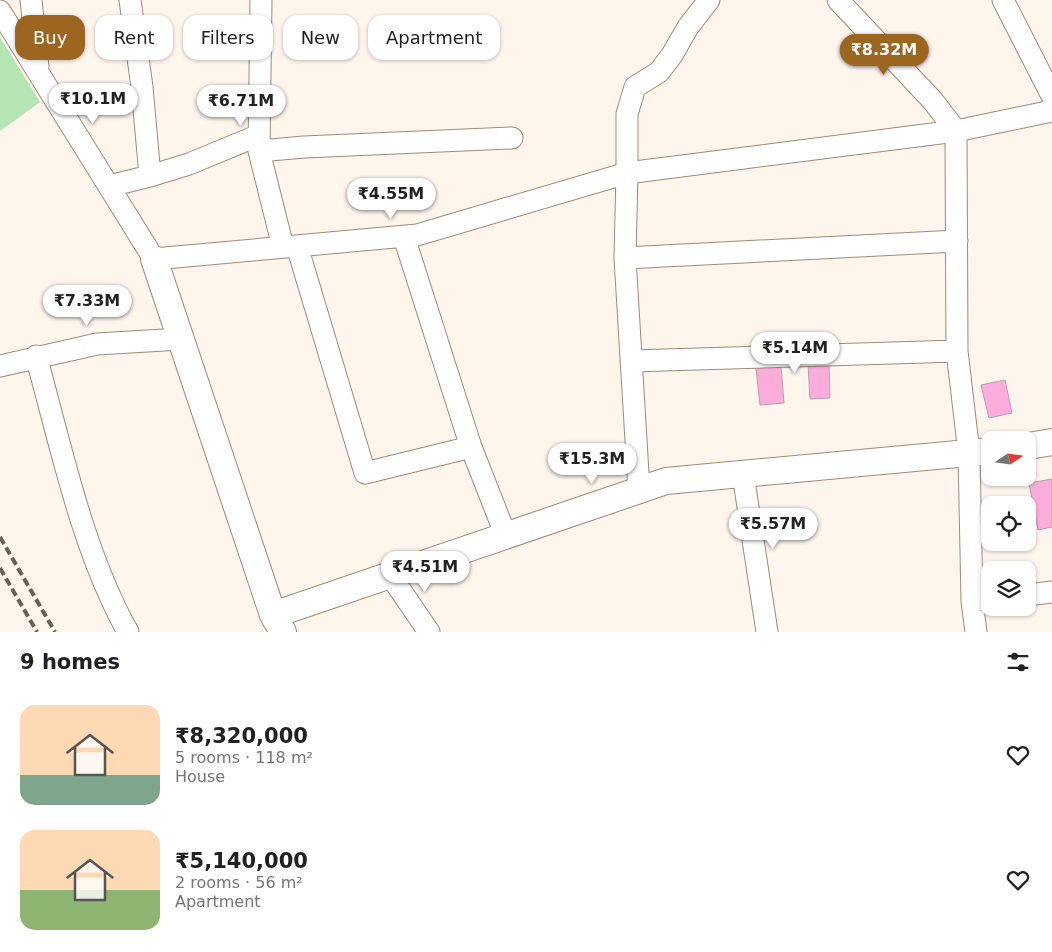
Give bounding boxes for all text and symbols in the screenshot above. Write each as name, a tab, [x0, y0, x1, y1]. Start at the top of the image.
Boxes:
chip: Buy	[15, 15, 85, 60]
chip: Rent	[95, 15, 173, 60]
chip: Filters	[183, 15, 273, 60]
chip: New	[283, 15, 358, 60]
chip: Apartment	[368, 15, 500, 60]
pin: ₹8.32M	[843, 34, 925, 76]
text: ₹8.32M	[851, 40, 917, 59]
pin: ₹10.1M	[52, 82, 134, 125]
pin: ₹6.71M	[200, 84, 282, 127]
text: ₹10.1M	[60, 89, 126, 108]
text: ₹6.71M	[208, 91, 274, 110]
pin: ₹4.55M	[350, 178, 432, 220]
text: ₹4.55M	[358, 184, 424, 203]
pin: ₹7.33M	[46, 284, 128, 327]
text: ₹7.33M	[54, 291, 120, 310]
pin: ₹5.14M	[754, 332, 836, 374]
text: ₹5.14M	[762, 338, 828, 357]
north arrow	[981, 431, 1036, 486]
map controls	[981, 431, 1036, 616]
pin: ₹15.3M	[551, 442, 633, 485]
text: ₹15.3M	[559, 449, 625, 468]
button: locate	[981, 496, 1036, 551]
pin: ₹5.57M	[732, 508, 814, 550]
text: ₹5.57M	[740, 514, 806, 533]
pin: ₹4.51M	[384, 550, 466, 593]
text: ₹4.51M	[392, 557, 458, 576]
button: layers	[981, 561, 1036, 616]
icon: filters	[1004, 648, 1032, 676]
text: 9 homes	[20, 650, 120, 674]
text: ₹8,320,000	[175, 724, 308, 748]
icon: home	[60, 725, 120, 785]
icon: heart	[1004, 741, 1032, 769]
text: 5 rooms · 118 m²	[175, 748, 313, 767]
text: House	[175, 767, 225, 786]
text: ₹5,140,000	[175, 849, 308, 873]
icon: home	[60, 850, 120, 910]
icon: heart	[1004, 866, 1032, 894]
text: 2 rooms · 56 m²	[175, 873, 303, 892]
text: Apartment	[175, 892, 261, 911]

